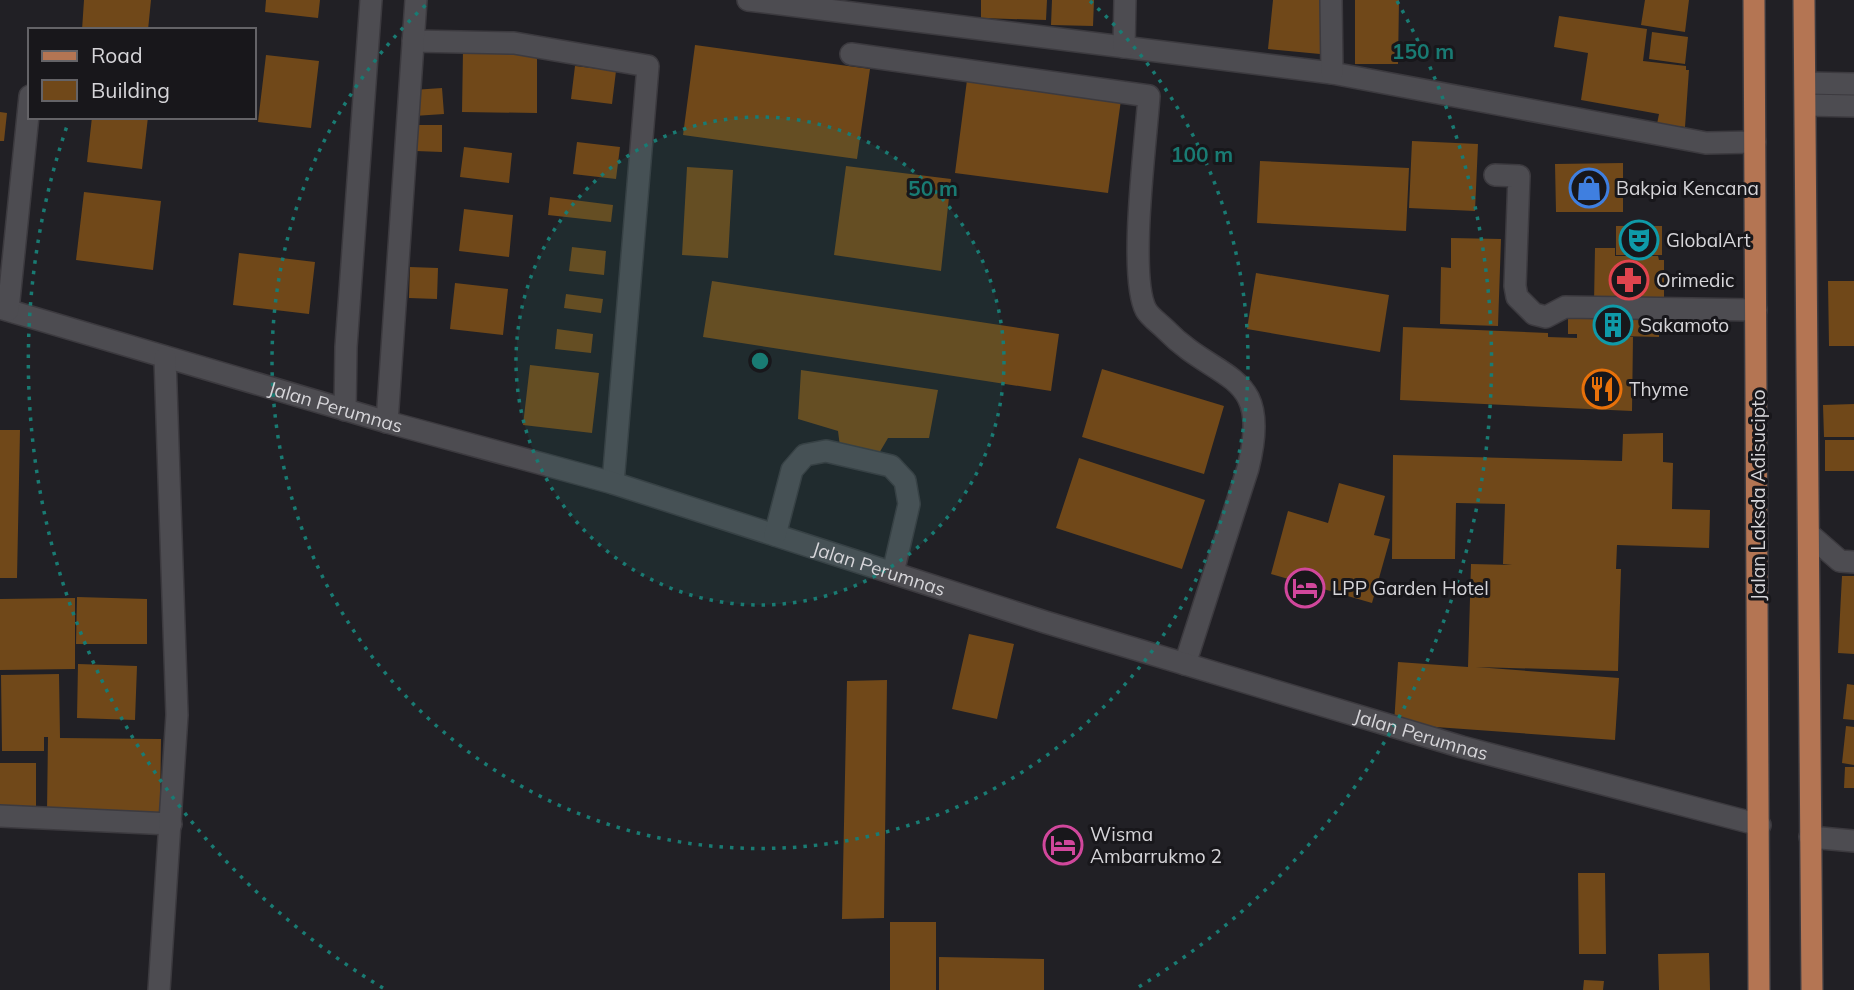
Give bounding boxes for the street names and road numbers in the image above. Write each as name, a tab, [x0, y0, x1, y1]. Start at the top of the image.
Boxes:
street label: Jalan Perumnas	[266, 376, 405, 438]
street label: Jalan Laksda Adisucipto	[1746, 389, 1770, 601]
street label: Jalan Perumnas	[809, 536, 949, 601]
street label: Jalan Perumnas	[1351, 703, 1491, 765]

